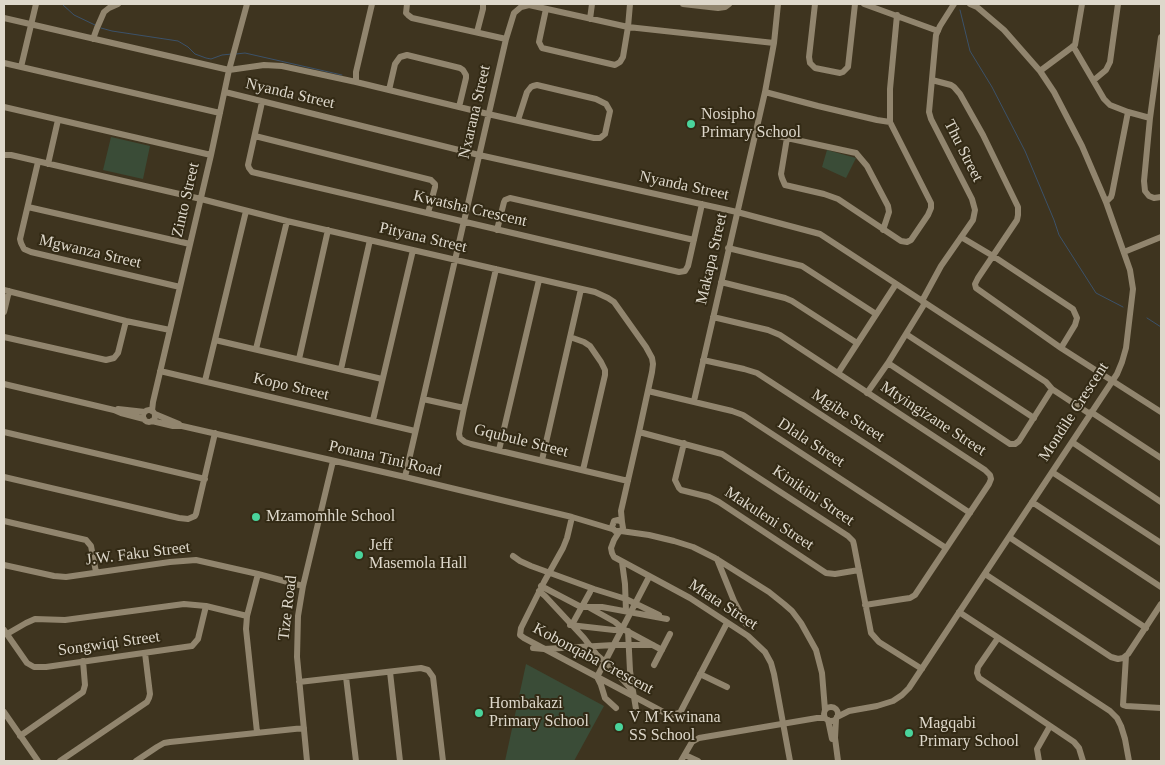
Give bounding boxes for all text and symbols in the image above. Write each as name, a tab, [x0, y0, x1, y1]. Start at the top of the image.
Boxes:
street label: Nxarana Street	[455, 63, 495, 161]
street label: Nyanda Street	[243, 74, 337, 114]
place label: Nosipho Primary School	[701, 105, 801, 143]
street label: Thu Street	[939, 117, 987, 185]
marker: Nosipho Primary School	[685, 118, 697, 130]
street label: Zinto Street	[168, 161, 204, 239]
street label: Nyanda Street	[637, 167, 731, 205]
street label: Kwatsha Crescent	[411, 187, 529, 231]
street label: Makapa Street	[692, 212, 732, 306]
street label: Pityana Street	[377, 219, 469, 257]
street label: Mgwanza Street	[37, 231, 143, 273]
street label: Mondile Crescent	[1035, 359, 1113, 465]
street label: Kopo Street	[251, 369, 331, 405]
street label: Mtyingizane Street	[877, 378, 989, 460]
street label: Mgibe Street	[808, 385, 888, 447]
street label: Dlala Street	[774, 414, 848, 472]
street label: Gqubule Street	[472, 420, 570, 462]
street label: Ponana Tini Road	[327, 437, 443, 481]
street label: Kinikini Street	[768, 462, 858, 530]
street label: Makuleni Street	[721, 483, 817, 555]
place label: Mzamomhle School	[266, 507, 395, 527]
marker: Mzamomhle School	[250, 511, 262, 523]
place label: Jeff Masemola Hall	[369, 536, 467, 574]
street label: J.W. Faku Street	[85, 538, 191, 570]
marker: Jeff Masemola Hall	[353, 549, 365, 561]
street label: Tize Road	[274, 574, 302, 642]
street label: Mtata Street	[685, 576, 761, 634]
street label: Kobonqaba Crescent	[529, 619, 657, 699]
street label: Songwiqi Street	[57, 627, 161, 661]
place label: Hombakazi Primary School	[489, 694, 589, 732]
marker: Hombakazi Primary School	[473, 707, 485, 719]
place label: V M Kwinana SS School	[629, 708, 721, 746]
place label: Magqabi Primary School	[919, 714, 1019, 752]
marker: V M Kwinana SS School	[613, 721, 625, 733]
marker: Magqabi Primary School	[903, 727, 915, 739]

